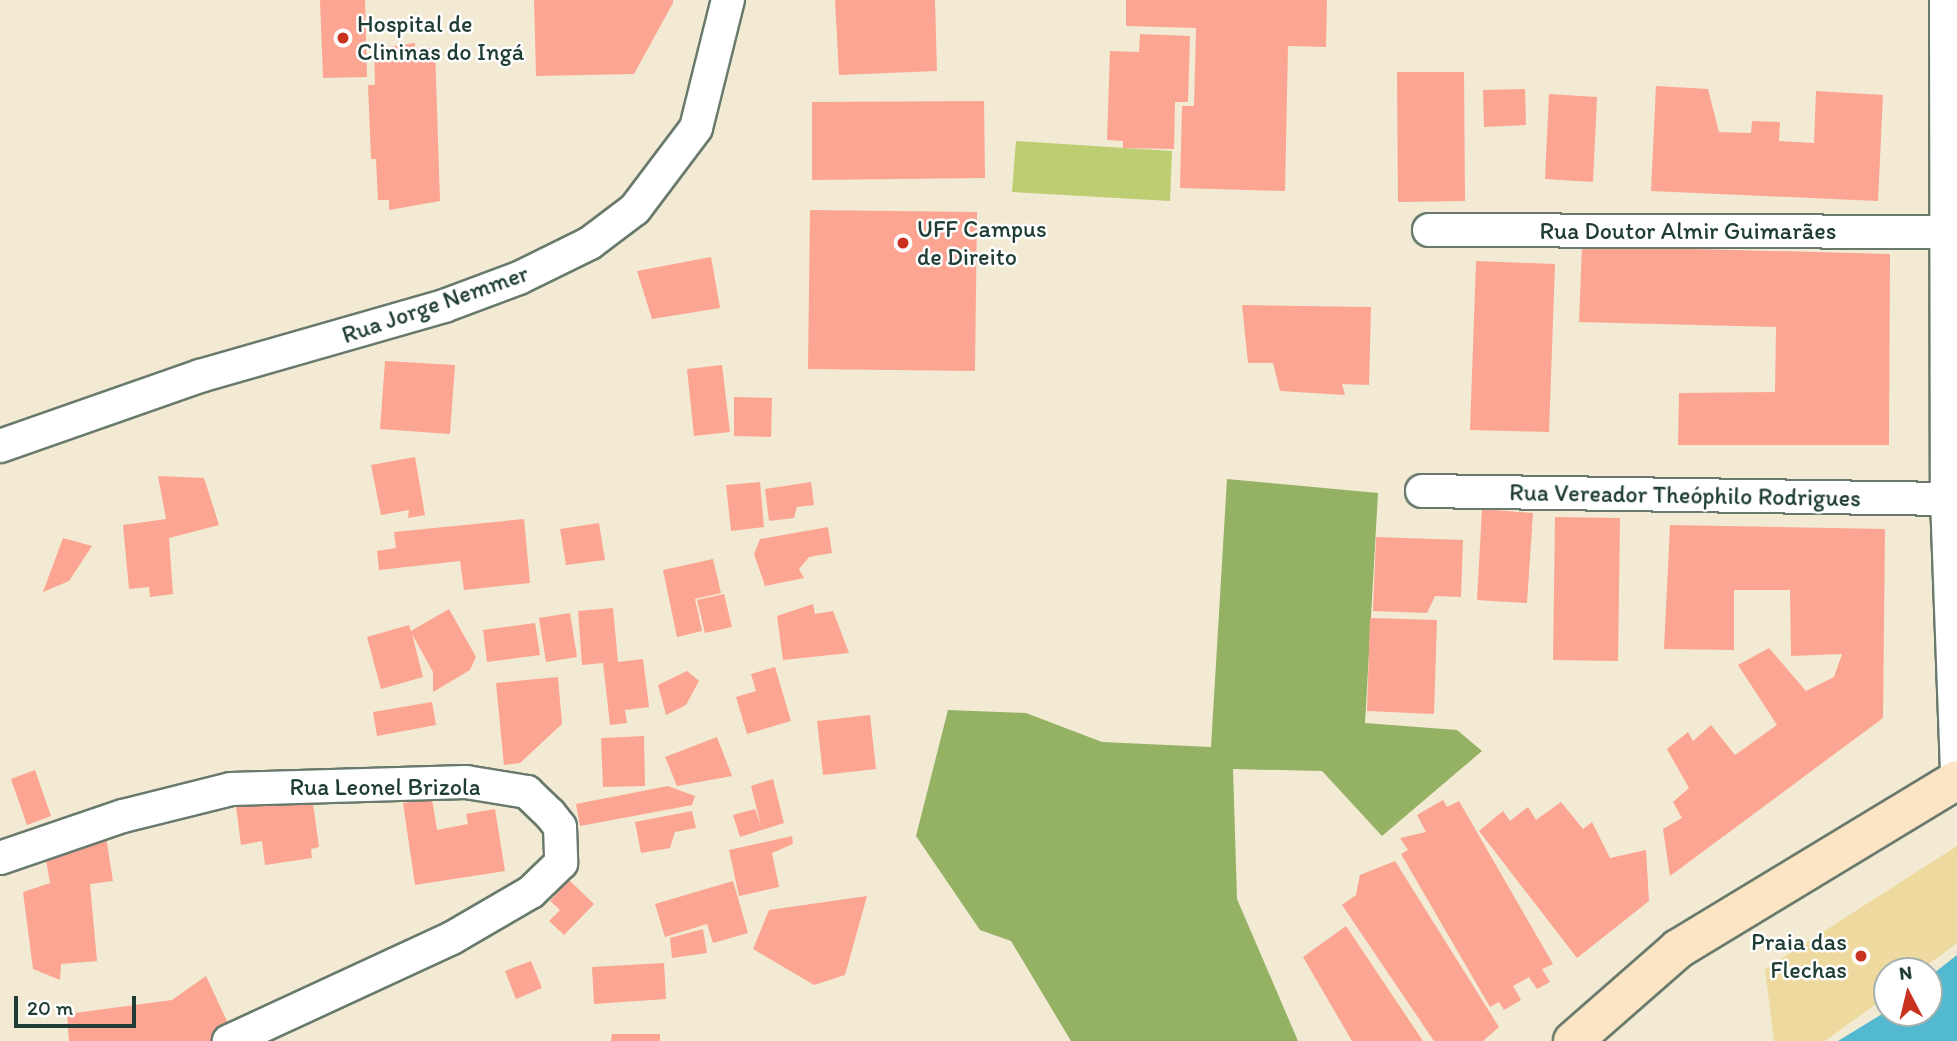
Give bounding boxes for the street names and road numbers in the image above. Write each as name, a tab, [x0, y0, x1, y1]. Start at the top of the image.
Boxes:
street label: Rua Doutor Almir Guimarães	[1540, 217, 1836, 245]
street label: Rua Jorge Nemmer	[338, 259, 532, 349]
street label: Rua Vereador Theóphilo Rodrigues	[1509, 478, 1861, 512]
street label: Rua Leonel Brizola	[289, 773, 481, 801]

